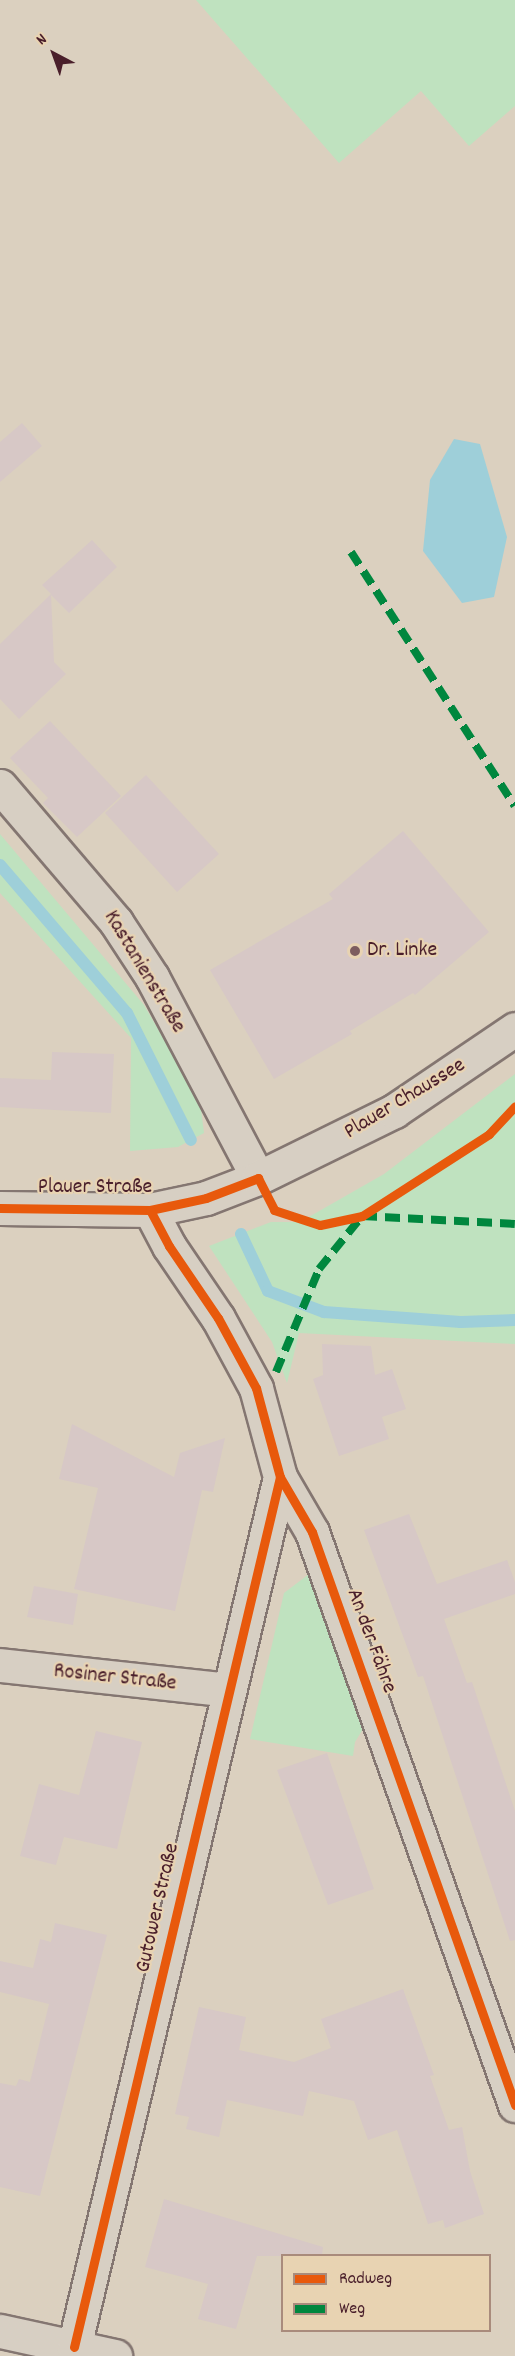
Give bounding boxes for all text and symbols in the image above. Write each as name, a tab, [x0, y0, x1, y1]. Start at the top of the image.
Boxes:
north arrow	[24, 24, 84, 84]
text: N	[31, 29, 52, 51]
street label: Kastanienstraße	[97, 906, 191, 1038]
place label: Dr. Linke	[367, 938, 437, 964]
marker: Dr. Linke	[348, 944, 362, 958]
street label: Plauer Chaussee	[340, 1053, 470, 1145]
street label: Plauer Straße	[38, 1175, 152, 1201]
street label: An der Fähre	[340, 1585, 402, 1697]
street label: Rosiner Straße	[52, 1658, 178, 1698]
street label: Gutower Straße	[130, 1841, 186, 1975]
legend	[281, 2254, 491, 2332]
text: Radweg	[339, 2267, 392, 2292]
text: Weg	[339, 2297, 365, 2322]

